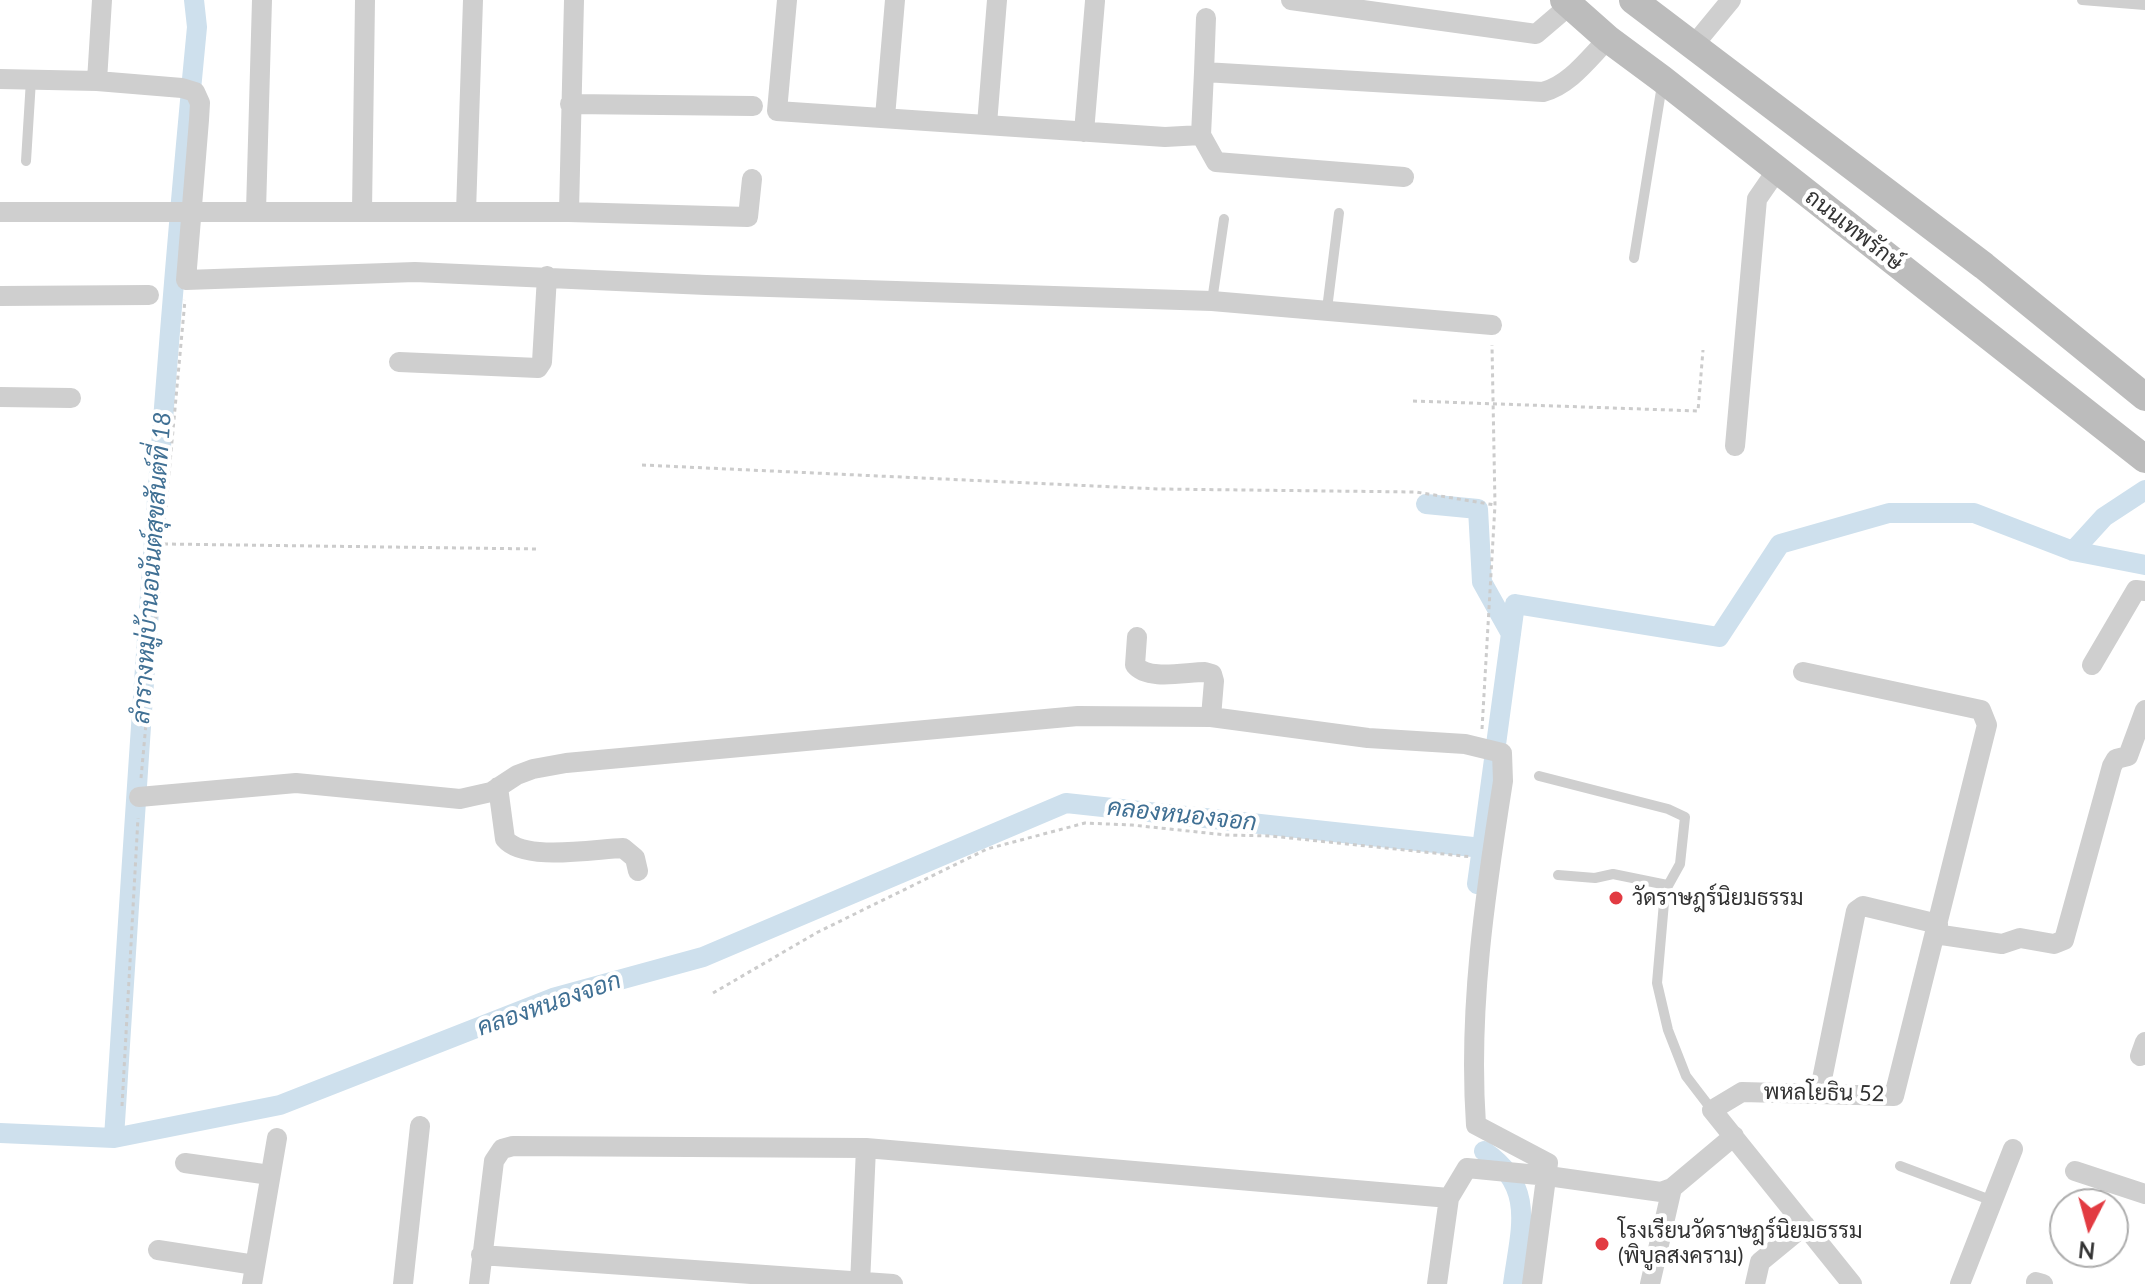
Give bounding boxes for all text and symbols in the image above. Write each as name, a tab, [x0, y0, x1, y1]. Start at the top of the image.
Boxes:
street label: ถนนเทพรักษ์	[1800, 184, 1908, 276]
water label: ลำรางหมู่บ้านอนันต์สุขสันต์ที่ 18	[127, 411, 177, 725]
water label: คลองหนองจอก	[1106, 793, 1258, 837]
place label: วัดราษฎร์นิยมธรรม	[1632, 885, 1803, 911]
marker: วัดราษฎร์นิยมธรรม	[1607, 889, 1625, 907]
water label: คลองหนองจอก	[473, 966, 625, 1042]
street label: พหลโยธิน 52	[1763, 1079, 1885, 1107]
north arrow	[2049, 1188, 2129, 1268]
place label: โรงเรียนวัดราษฎร์นิยมธรรม (พิบูลสงคราม)	[1618, 1218, 1862, 1270]
marker: โรงเรียนวัดราษฎร์นิยมธรรม (พิบูลสงคราม)	[1593, 1235, 1611, 1253]
text: N	[2077, 1236, 2096, 1265]

